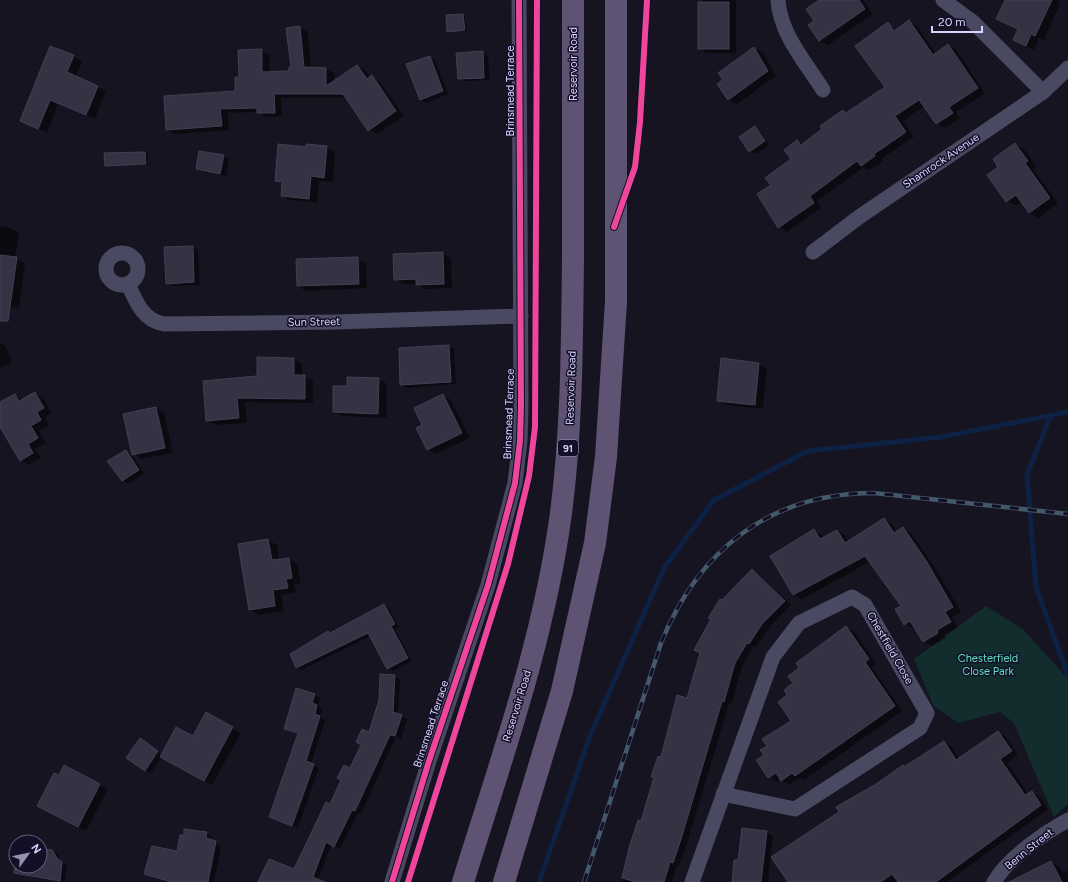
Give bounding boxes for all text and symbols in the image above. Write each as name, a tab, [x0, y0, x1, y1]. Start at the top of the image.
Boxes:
scale bar	[932, 8, 982, 34]
text: 20 m	[938, 15, 966, 29]
street label: Reservoir Road	[567, 27, 580, 101]
street label: Brinsmead Terrace	[504, 46, 517, 136]
street label: Shamrock Avenue	[900, 131, 982, 191]
street label: Sun Street	[288, 315, 340, 329]
street label: Reservoir Road	[563, 351, 579, 425]
street label: Brinsmead Terrace	[501, 368, 517, 460]
road number: 91	[558, 440, 578, 456]
street label: Chestfield Close	[864, 609, 916, 687]
park label: Chesterfield Close Park	[958, 652, 1018, 678]
street label: Reservoir Road	[500, 669, 534, 743]
street label: Brinsmead Terrace	[411, 679, 451, 769]
street label: Benn Street	[1002, 826, 1056, 872]
north arrow	[8, 834, 48, 874]
text: N	[28, 842, 44, 856]

